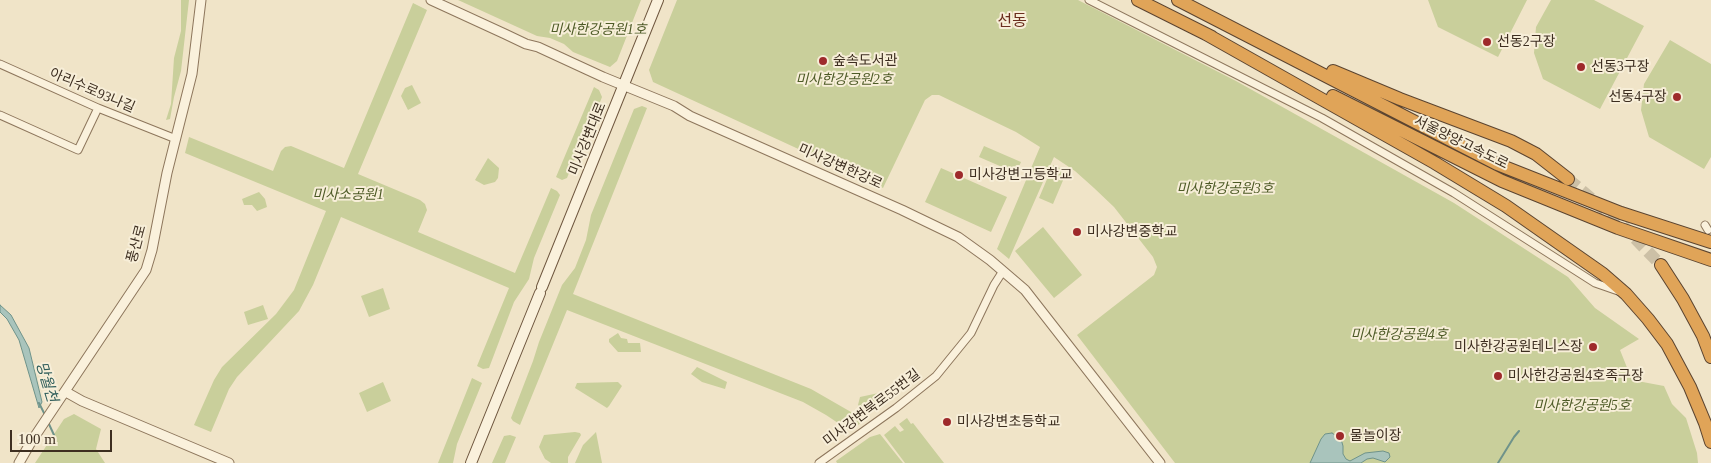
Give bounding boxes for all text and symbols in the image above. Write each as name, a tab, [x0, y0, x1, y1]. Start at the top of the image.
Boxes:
district label: 선동	[997, 12, 1027, 32]
park label: 미사한강공원1호	[549, 22, 647, 38]
place label: 선동2구장	[1497, 34, 1556, 50]
marker: 선동2구장	[1481, 36, 1493, 48]
place label: 숲속도서관	[833, 53, 897, 69]
marker: 숲속도서관	[817, 55, 829, 67]
place label: 선동3구장	[1591, 59, 1650, 75]
marker: 선동3구장	[1575, 61, 1587, 73]
street label: 아리수로93나길	[47, 65, 137, 117]
park label: 미사한강공원2호	[795, 72, 893, 88]
place label: 선동4구장	[1608, 89, 1667, 105]
marker: 선동4구장	[1671, 91, 1683, 103]
street label: 미사강변대로	[566, 100, 610, 178]
street label: 서울양양고속도로	[1411, 113, 1511, 173]
street label: 미사강변한강로	[795, 141, 885, 193]
place label: 미사강변고등학교	[969, 167, 1072, 183]
marker: 미사강변고등학교	[953, 169, 965, 181]
park label: 미사한강공원3호	[1176, 181, 1274, 197]
park label: 미사소공원1	[312, 187, 384, 203]
street label: 풍산로	[124, 223, 150, 265]
place label: 미사강변중학교	[1087, 224, 1177, 240]
marker: 미사강변중학교	[1071, 226, 1083, 238]
park label: 미사한강공원4호	[1350, 327, 1448, 343]
place label: 미사한강공원테니스장	[1454, 339, 1583, 355]
marker: 미사한강공원테니스장	[1587, 341, 1599, 353]
water label: 망월천	[31, 360, 61, 404]
street label: 미사강변북로55번길	[820, 366, 924, 450]
place label: 미사한강공원4호족구장	[1508, 368, 1644, 384]
marker: 미사한강공원4호족구장	[1492, 370, 1504, 382]
park label: 미사한강공원5호	[1533, 398, 1631, 414]
place label: 미사강변초등학교	[957, 414, 1060, 430]
marker: 미사강변초등학교	[941, 416, 953, 428]
scale bar	[12, 420, 115, 452]
place label: 물놀이장	[1350, 428, 1402, 444]
marker: 물놀이장	[1334, 430, 1346, 442]
text: 100 m	[18, 431, 56, 447]

